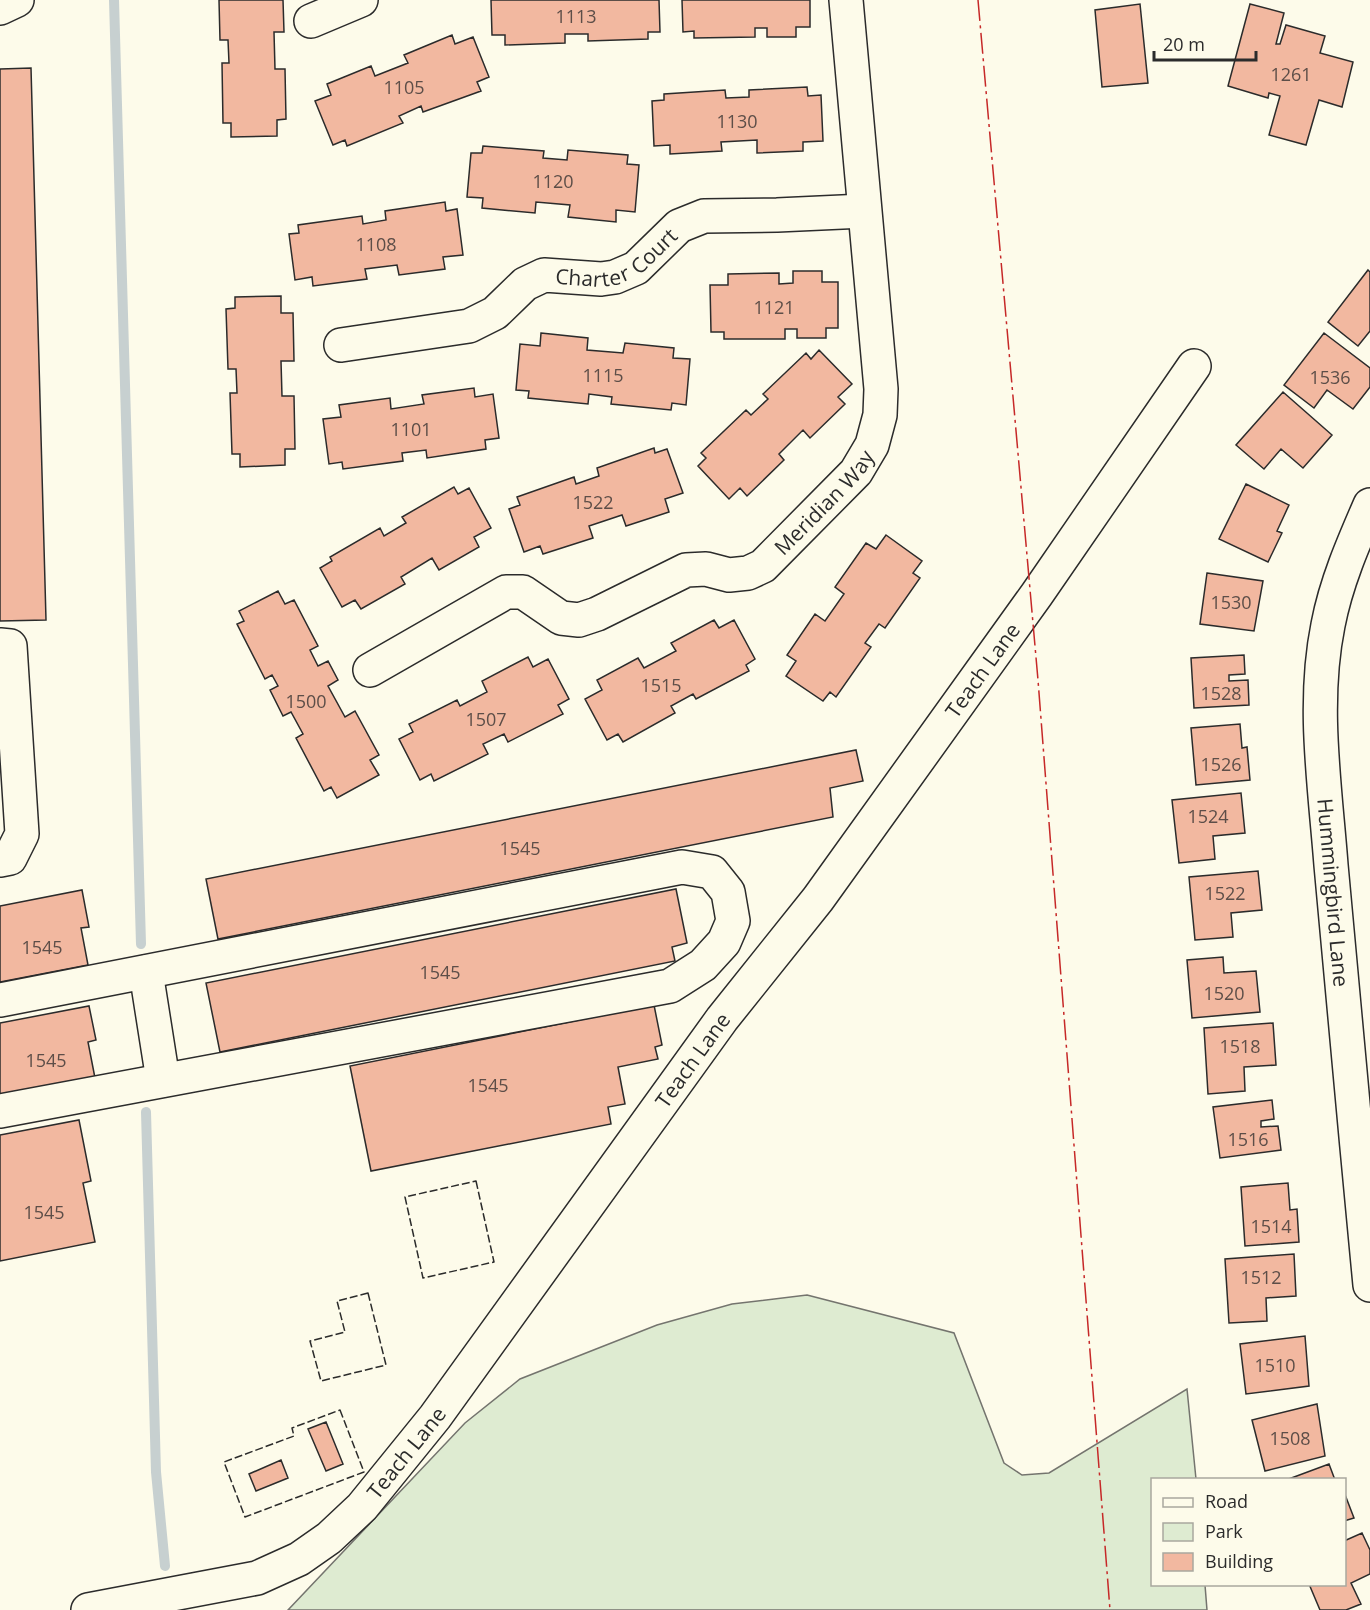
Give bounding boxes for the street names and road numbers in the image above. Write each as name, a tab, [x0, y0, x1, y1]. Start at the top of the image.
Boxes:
street label: Charter Court	[554, 222, 683, 293]
street label: Meridian Way	[768, 444, 880, 561]
street label: Teach Lane	[939, 617, 1026, 723]
street label: Hummingbird Lane	[1311, 797, 1356, 988]
street label: Teach Lane	[649, 1007, 736, 1113]
street label: Teach Lane	[360, 1401, 452, 1504]

